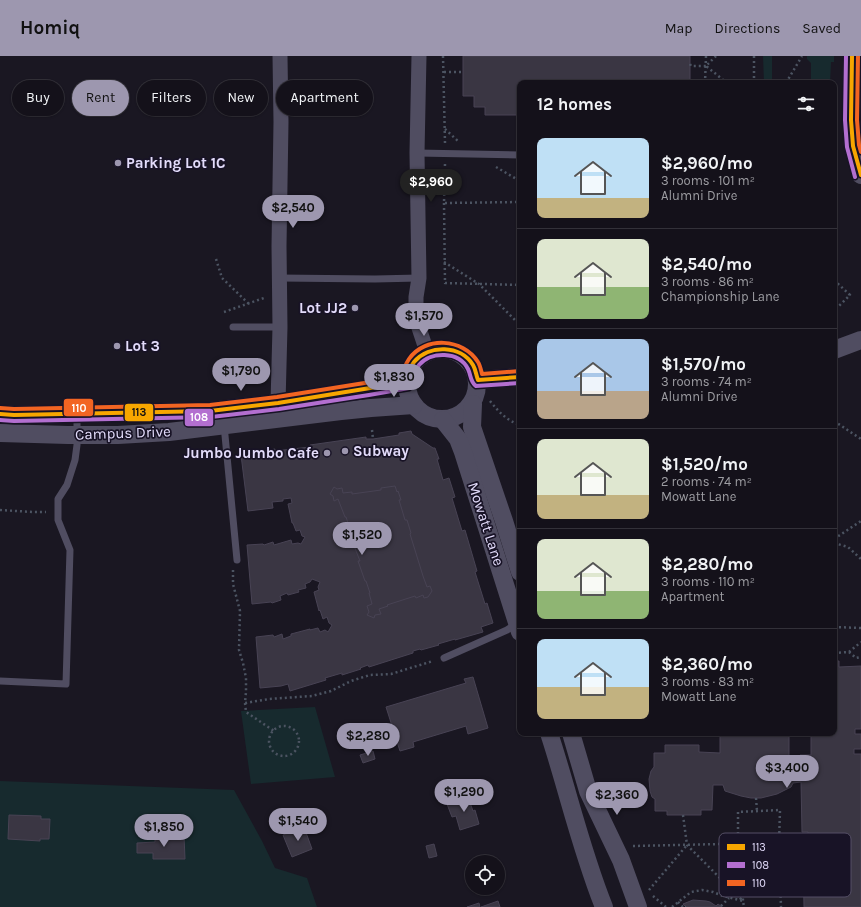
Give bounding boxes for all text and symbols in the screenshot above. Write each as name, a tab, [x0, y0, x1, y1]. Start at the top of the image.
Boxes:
text: Homiq	[20, 17, 80, 39]
text: Map	[665, 20, 693, 37]
text: Directions	[715, 20, 780, 37]
text: Saved	[802, 20, 841, 37]
chip: Buy	[12, 80, 64, 116]
chip: Rent	[72, 80, 129, 116]
chip: Filters	[137, 80, 206, 116]
chip: New	[214, 80, 268, 116]
chip: Apartment	[276, 80, 373, 116]
icon: filters	[795, 93, 817, 115]
text: 12 homes	[537, 94, 612, 114]
text: $2,960/mo	[661, 153, 753, 173]
place label: Parking Lot 1C	[126, 154, 226, 172]
icon: home	[569, 154, 617, 202]
marker: Parking Lot 1C	[113, 158, 123, 168]
pin: $2,960	[398, 169, 464, 203]
text: 3 rooms · 101 m²	[661, 173, 755, 188]
text: $2,960	[409, 174, 453, 189]
text: Alumni Drive	[661, 188, 737, 203]
pin: $2,540	[260, 195, 326, 229]
text: $2,540	[271, 200, 315, 215]
text: $2,540/mo	[661, 254, 752, 274]
icon: home	[569, 255, 617, 303]
text: 3 rooms · 86 m²	[661, 274, 754, 289]
text: Championship Lane	[661, 289, 780, 304]
place label: Lot JJ2	[299, 299, 347, 317]
marker: Lot JJ2	[350, 303, 360, 313]
pin: $1,570	[391, 303, 457, 337]
text: $1,570	[404, 308, 444, 323]
place label: Lot 3	[125, 337, 160, 355]
marker: Lot 3	[112, 341, 122, 351]
text: $1,570/mo	[661, 354, 746, 374]
icon: home	[569, 355, 617, 403]
pin: $1,790	[208, 358, 274, 392]
text: $1,790	[221, 363, 261, 378]
pin: $1,830	[361, 364, 427, 398]
text: $1,830	[373, 369, 415, 384]
text: 3 rooms · 74 m²	[661, 374, 752, 389]
text: Alumni Drive	[661, 389, 737, 404]
line badge: 110	[63, 398, 94, 417]
text: 110	[72, 402, 86, 415]
line badge: 113	[124, 403, 154, 422]
text: 113	[132, 406, 146, 419]
line badge: 108	[184, 408, 214, 427]
text: 108	[190, 411, 208, 424]
street label: Campus Drive	[75, 422, 171, 444]
place label: Subway	[353, 442, 409, 460]
place label: Jumbo Jumbo Cafe	[184, 444, 319, 462]
marker: Subway	[340, 446, 350, 456]
marker: Jumbo Jumbo Cafe	[322, 448, 332, 458]
text: $1,520/mo	[661, 454, 748, 474]
icon: home	[569, 455, 617, 503]
text: 2 rooms · 74 m²	[661, 474, 752, 489]
street label: Mowatt Lane	[464, 480, 508, 568]
text: Mowatt Lane	[661, 489, 736, 504]
pin: $1,520	[329, 522, 395, 556]
text: $1,520	[342, 527, 382, 542]
text: $2,280/mo	[661, 554, 753, 574]
icon: home	[569, 555, 617, 603]
text: 3 rooms · 110 m²	[661, 574, 755, 589]
text: Apartment	[661, 589, 724, 604]
text: $2,360/mo	[661, 654, 753, 674]
icon: home	[569, 655, 617, 703]
text: 3 rooms · 83 m²	[661, 674, 754, 689]
text: Mowatt Lane	[661, 689, 736, 704]
pin: $2,280	[335, 723, 401, 757]
text: $2,280	[346, 728, 390, 743]
pin: $3,400	[754, 755, 820, 789]
text: $3,400	[765, 760, 809, 775]
pin: $1,290	[431, 779, 497, 813]
pin: $2,360	[584, 782, 650, 816]
text: $1,290	[444, 784, 484, 799]
text: $2,360	[595, 787, 639, 802]
pin: $1,540	[265, 808, 331, 842]
text: $1,540	[278, 813, 318, 828]
pin: $1,850	[131, 814, 197, 848]
text: $1,850	[143, 819, 185, 834]
legend	[719, 833, 851, 897]
text: 113	[752, 841, 766, 854]
map controls	[465, 855, 505, 895]
button: locate	[465, 855, 505, 895]
text: 108	[752, 859, 769, 872]
text: 110	[752, 877, 766, 890]

